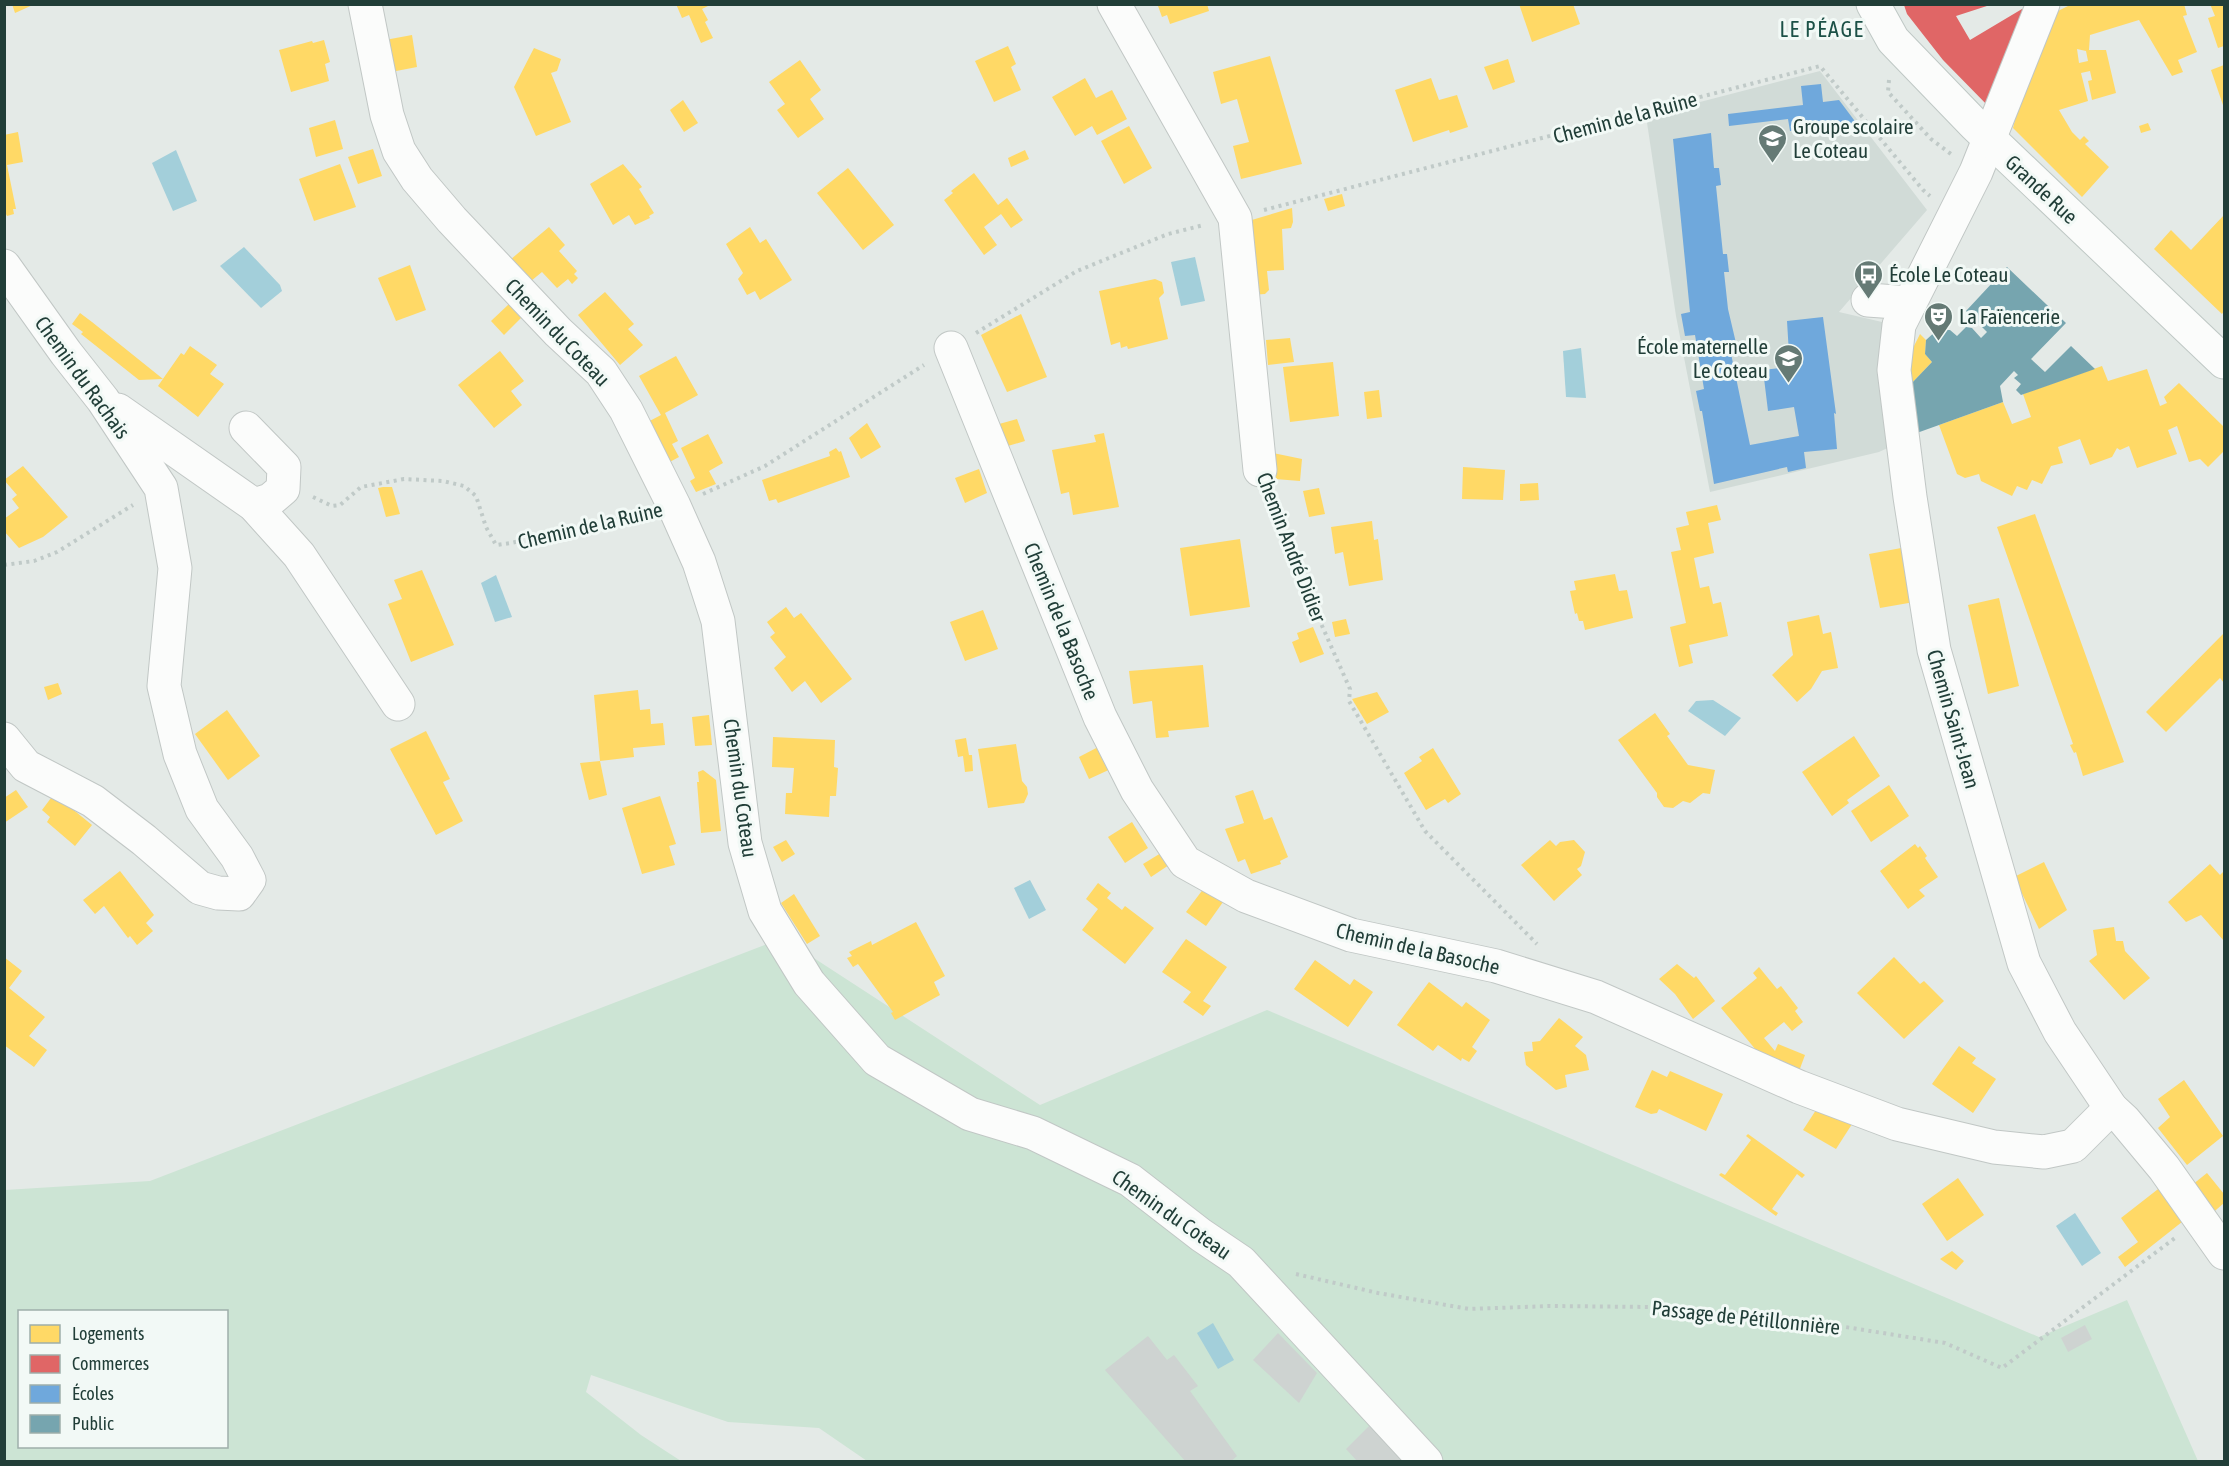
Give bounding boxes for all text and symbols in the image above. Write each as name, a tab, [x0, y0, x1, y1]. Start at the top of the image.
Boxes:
district label: LE PÉAGE	[1780, 16, 1864, 42]
street label: Chemin de la Ruine	[1550, 86, 1700, 148]
place label: Groupe scolaire Le Coteau	[1793, 114, 1914, 162]
school or university icon: Groupe scolaire Le Coteau	[1756, 122, 1788, 164]
street label: Grande Rue	[2001, 150, 2083, 228]
bus stop icon: École Le Coteau	[1852, 258, 1884, 300]
place label: École Le Coteau	[1889, 262, 2009, 286]
street label: Chemin du Coteau	[501, 273, 615, 391]
theatre icon: La Faïencerie	[1922, 300, 1954, 342]
place label: La Faïencerie	[1959, 304, 2060, 328]
street label: Chemin du Rachais	[31, 311, 135, 443]
place label: École maternelle Le Coteau	[1637, 334, 1768, 382]
school or university icon: École maternelle Le Coteau	[1773, 342, 1805, 384]
street label: Chemin André Didier	[1252, 469, 1332, 626]
street label: Chemin de la Ruine	[515, 497, 665, 553]
street label: Chemin de la Basoche	[1020, 539, 1104, 703]
street label: Chemin Saint-Jean	[1923, 647, 1985, 791]
street label: Chemin du Coteau	[719, 717, 763, 859]
street label: Chemin de la Basoche	[1334, 917, 1502, 979]
street label: Chemin du Coteau	[1108, 1164, 1236, 1264]
street label: Passage de Pétillonnière	[1651, 1295, 1841, 1339]
legend	[18, 1310, 228, 1448]
text: Logements	[72, 1323, 144, 1344]
text: Commerces	[72, 1353, 149, 1374]
text: Écoles	[72, 1383, 114, 1404]
text: Public	[72, 1413, 114, 1434]

